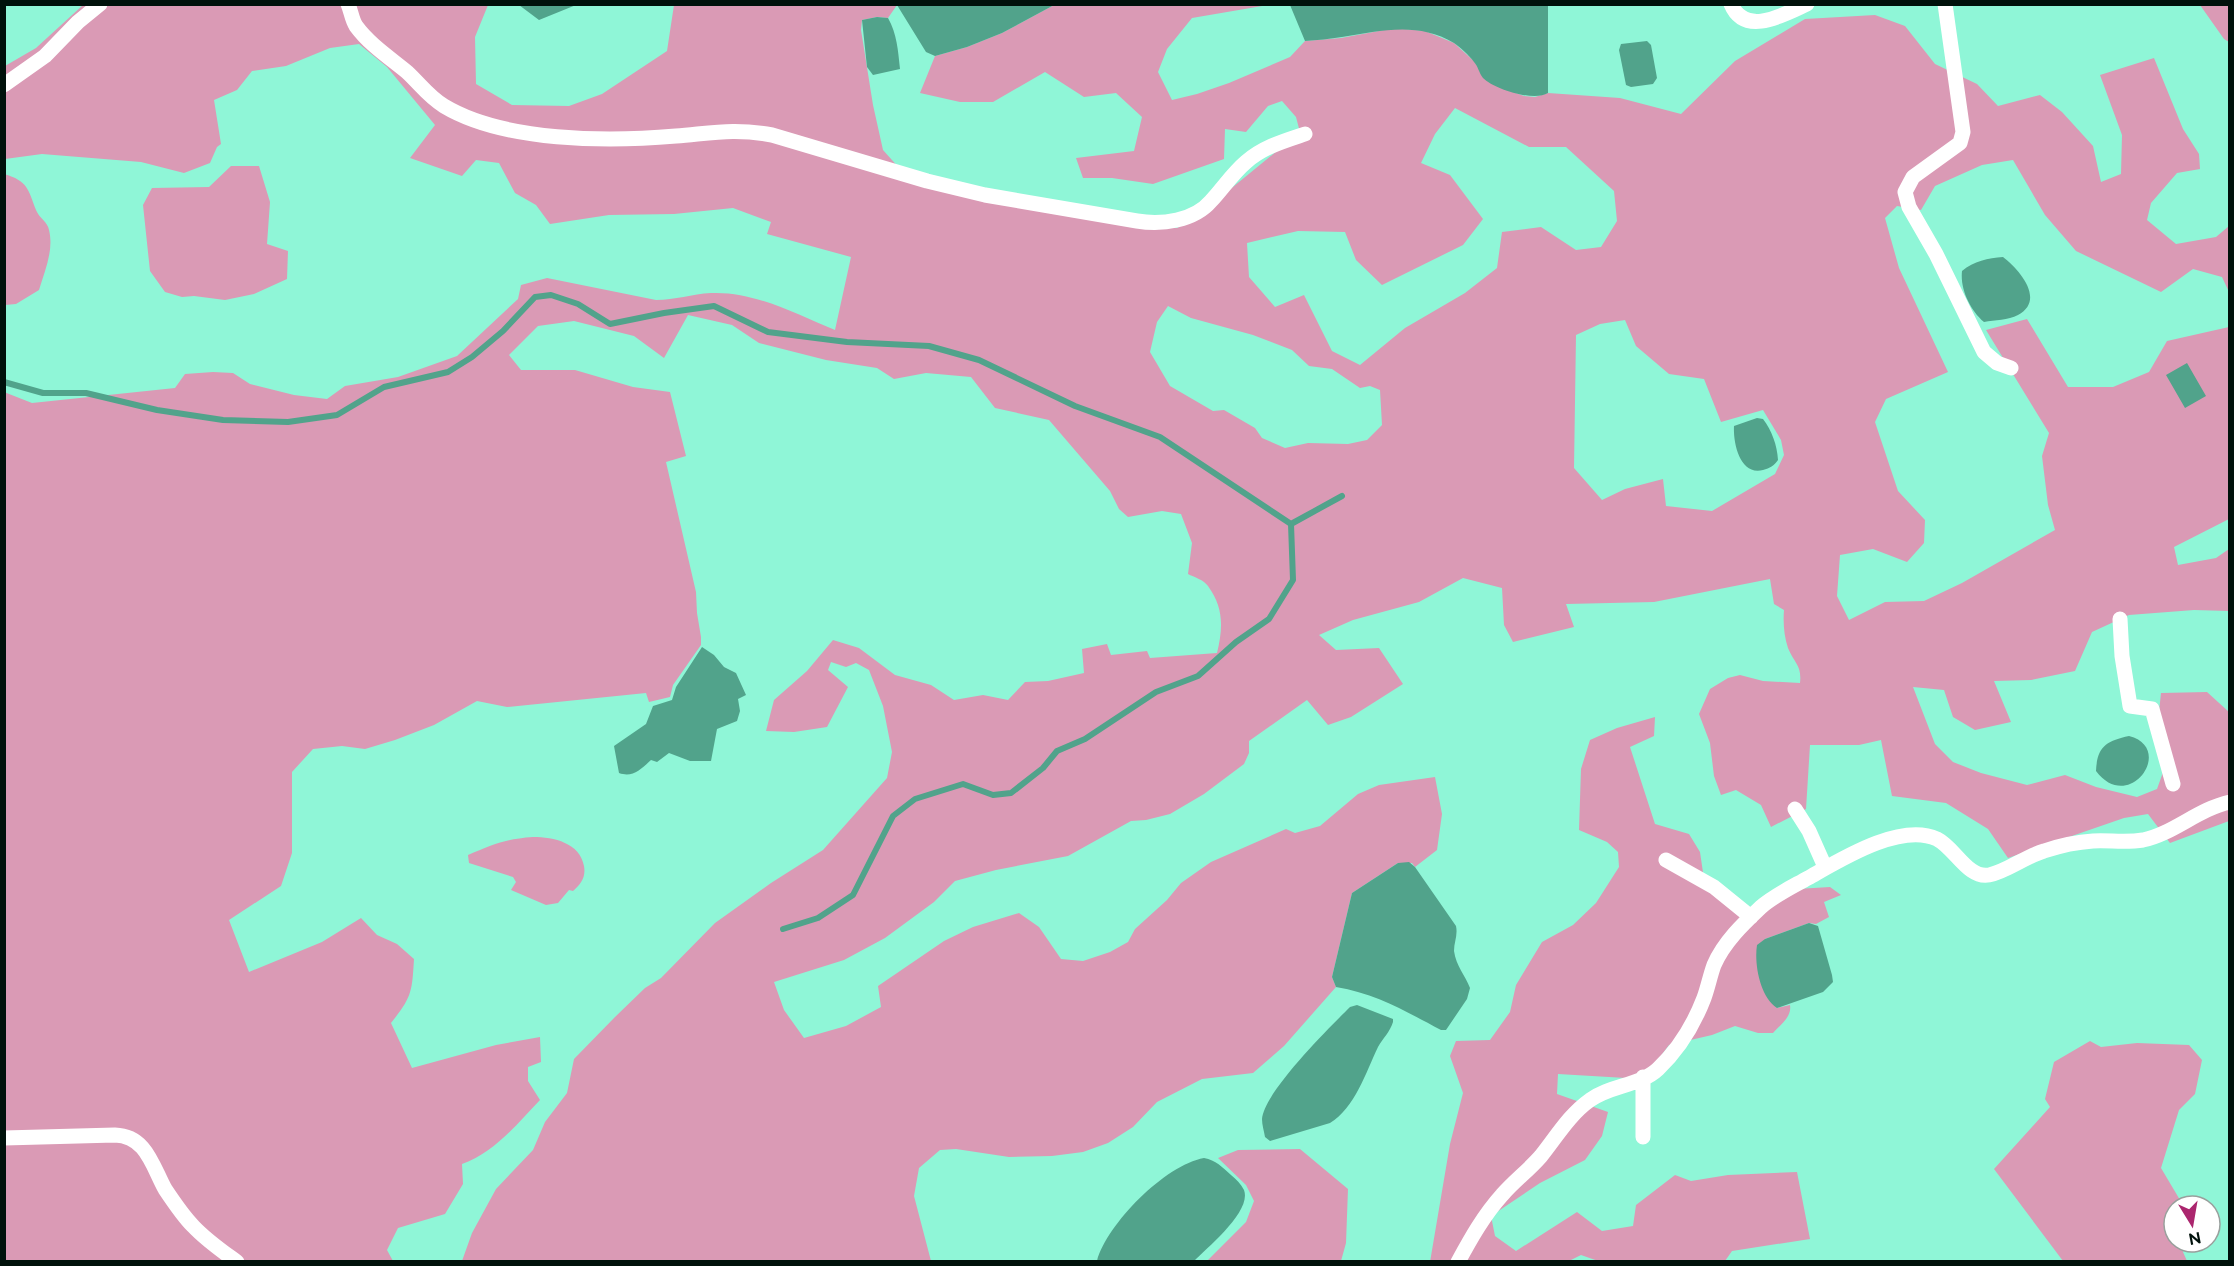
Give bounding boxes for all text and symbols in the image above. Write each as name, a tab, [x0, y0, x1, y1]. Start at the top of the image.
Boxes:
north arrow	[2162, 1194, 2222, 1254]
text: N	[2187, 1228, 2203, 1249]

